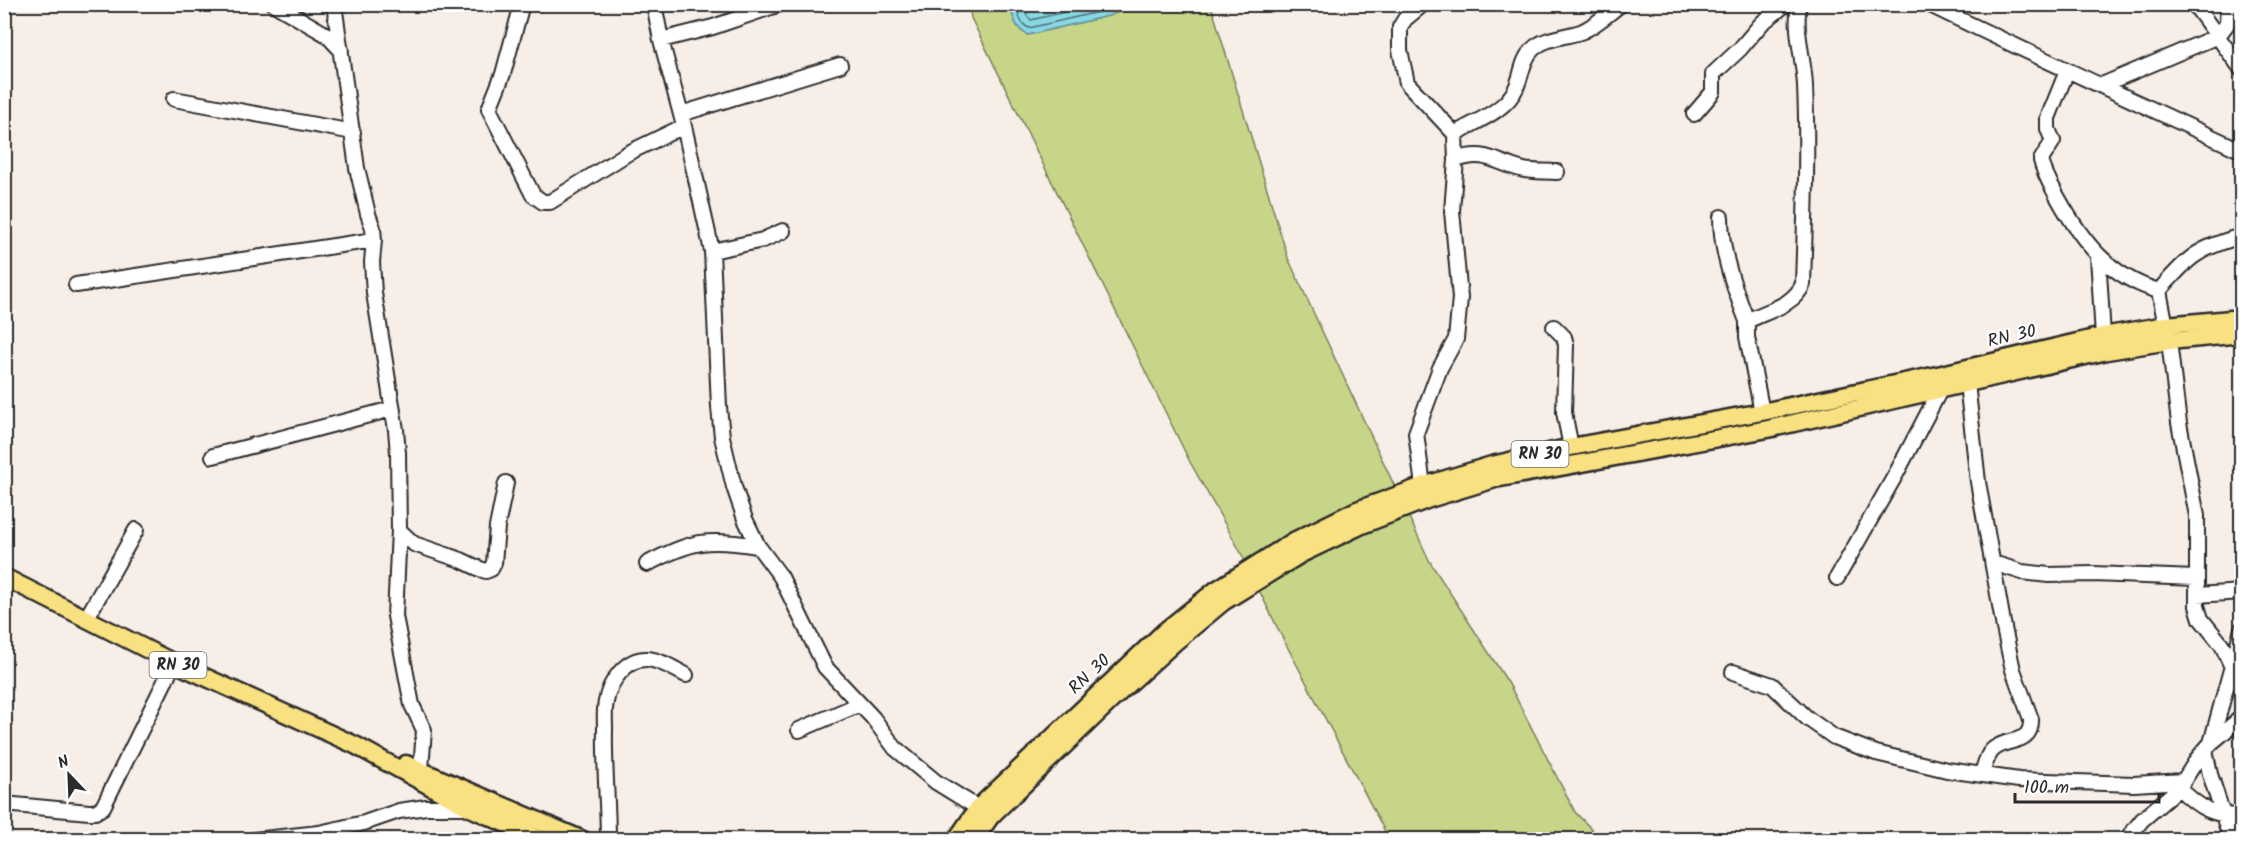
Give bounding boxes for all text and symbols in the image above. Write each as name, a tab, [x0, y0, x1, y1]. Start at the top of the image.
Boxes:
street label: RN 30	[1985, 317, 2039, 357]
road number: RN 30	[1512, 441, 1568, 467]
street label: RN 30	[1062, 648, 1118, 702]
road number: RN 30	[150, 652, 207, 678]
north arrow	[39, 745, 99, 805]
text: N	[54, 749, 73, 776]
scale bar	[2015, 766, 2159, 804]
text: 100 m	[2024, 774, 2069, 803]

